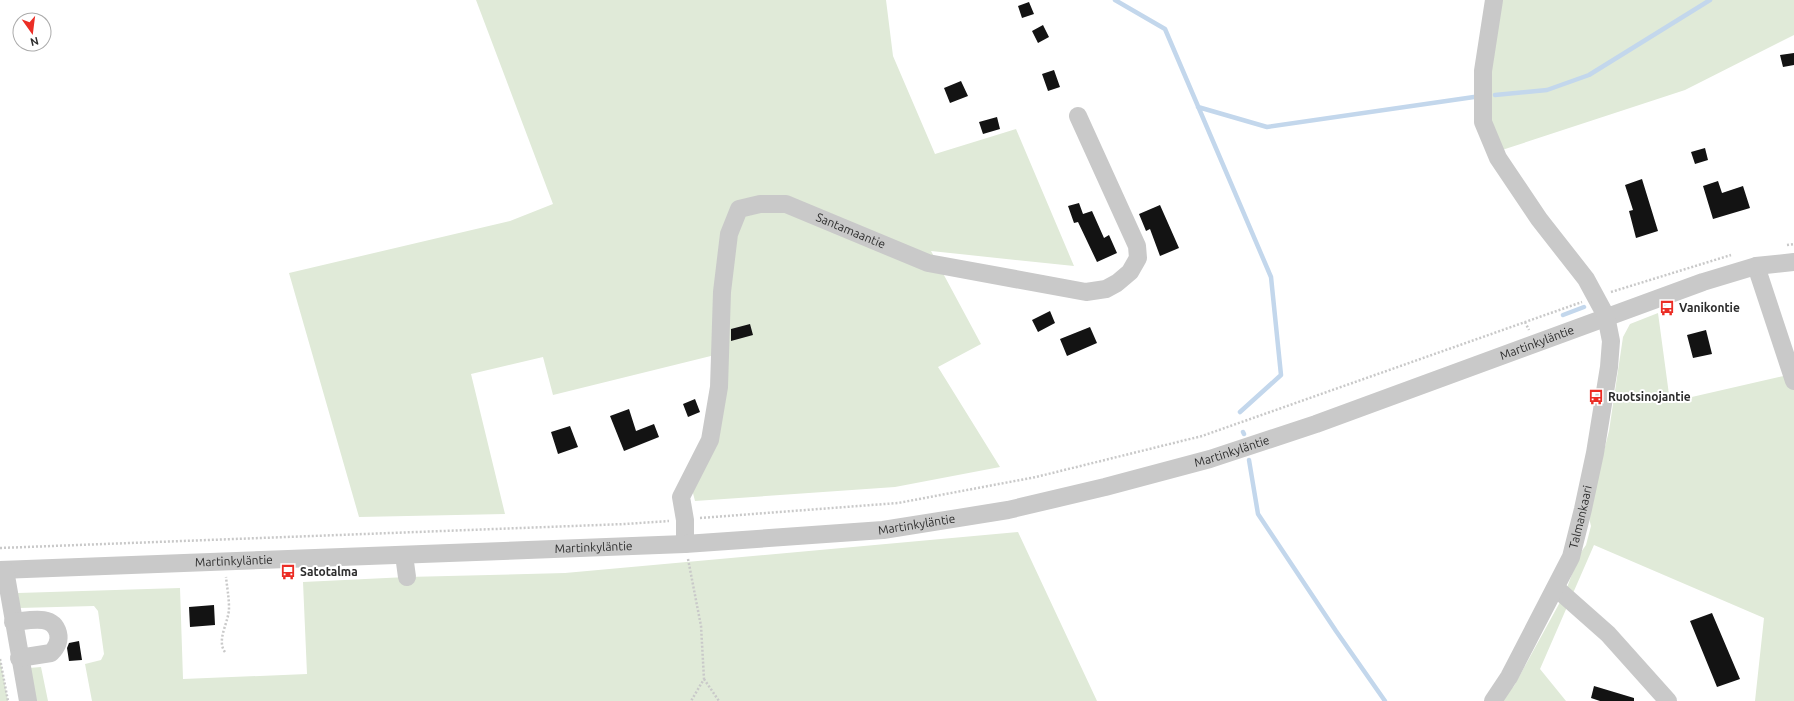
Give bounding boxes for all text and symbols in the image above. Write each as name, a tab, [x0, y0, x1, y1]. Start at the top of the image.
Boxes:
north arrow	[12, 12, 52, 52]
text: N	[29, 35, 40, 49]
street label: Santamaantie	[814, 210, 887, 251]
bus stop icon: Vanikontie	[1658, 299, 1676, 317]
place label: Vanikontie	[1679, 301, 1740, 314]
street label: Martinkyläntie	[1498, 323, 1576, 362]
bus stop icon: Ruotsinojantie	[1587, 388, 1605, 406]
place label: Ruotsinojantie	[1608, 390, 1691, 403]
street label: Martinkyläntie	[1193, 433, 1271, 469]
street label: Talmankaari	[1566, 484, 1594, 550]
street label: Martinkyläntie	[877, 512, 956, 537]
street label: Martinkyläntie	[554, 539, 633, 555]
street label: Martinkyläntie	[195, 553, 273, 569]
bus stop icon: Satotalma	[279, 563, 297, 581]
place label: Satotalma	[300, 565, 358, 578]

